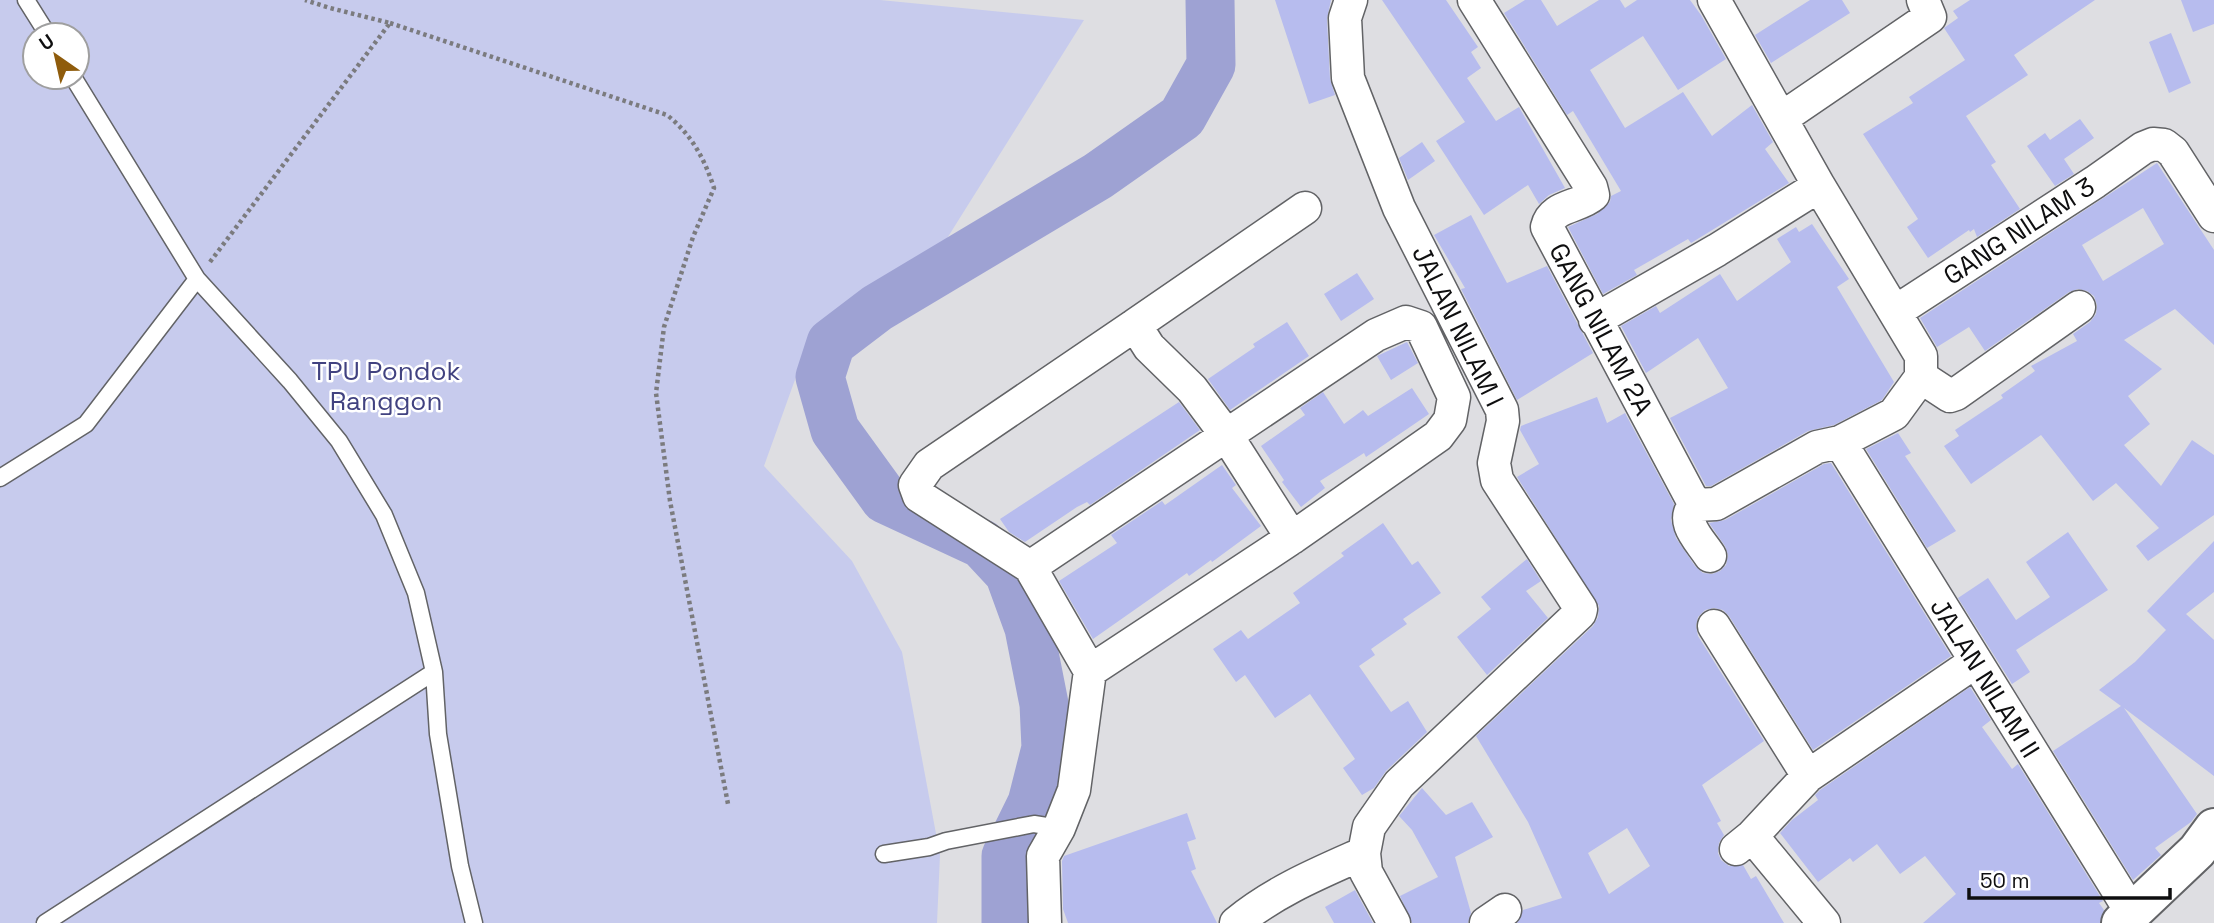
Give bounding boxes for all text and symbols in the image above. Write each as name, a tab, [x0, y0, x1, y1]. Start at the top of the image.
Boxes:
north arrow	[21, 21, 91, 91]
text: U	[34, 28, 59, 56]
street label: GANG NILAM 3	[1937, 169, 2101, 293]
street label: GANG NILAM 2A	[1541, 237, 1661, 421]
street label: JALAN NILAM I	[1404, 240, 1512, 412]
park label: TPU Pondok Ranggon	[312, 354, 460, 418]
street label: JALAN NILAM II	[1922, 592, 2048, 764]
scale bar	[1969, 856, 2170, 900]
text: 50 m	[1980, 867, 2030, 894]

